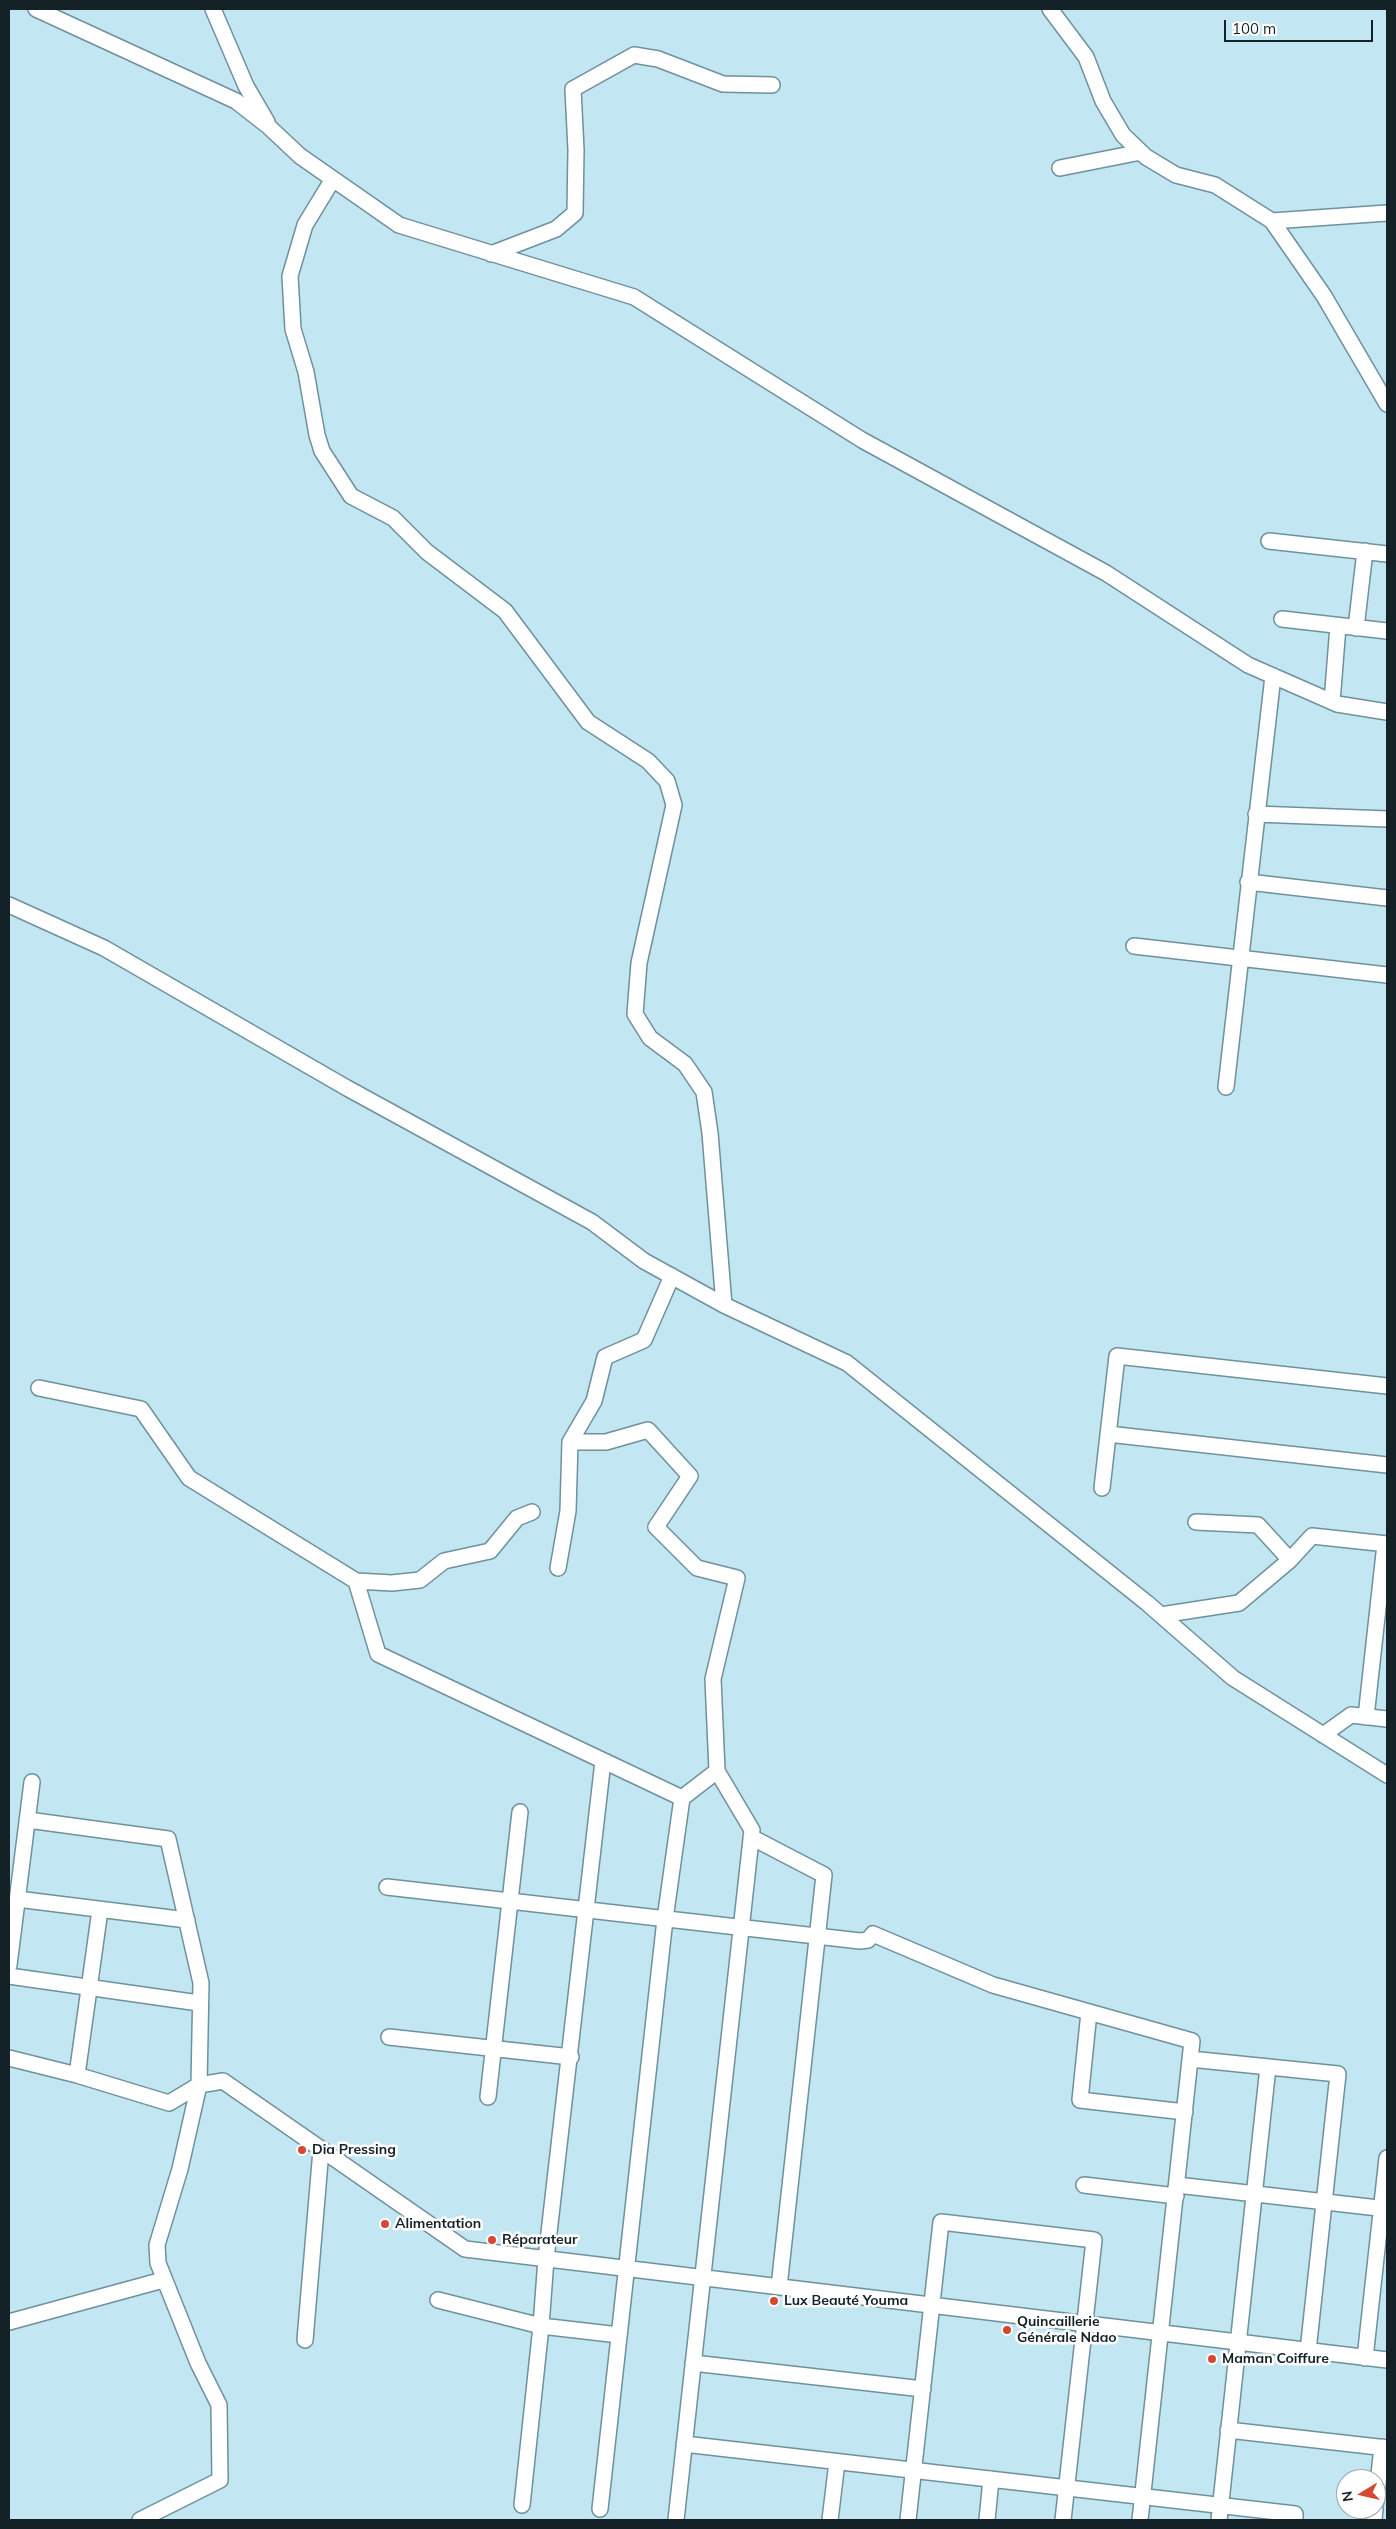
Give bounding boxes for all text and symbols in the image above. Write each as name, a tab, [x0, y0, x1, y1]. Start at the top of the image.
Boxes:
scale bar	[1226, 10, 1375, 42]
text: 100 m	[1232, 19, 1276, 38]
place label: Dia Pressing	[312, 2142, 396, 2158]
marker: Dia Pressing	[296, 2144, 308, 2156]
place label: Alimentation	[395, 2216, 481, 2232]
marker: Alimentation	[379, 2218, 391, 2230]
place label: Réparateur	[502, 2232, 578, 2248]
marker: Réparateur	[486, 2234, 498, 2246]
place label: Lux Beauté Youma	[784, 2293, 908, 2309]
marker: Lux Beauté Youma	[768, 2295, 780, 2307]
place label: Quincaillerie Générale Ndao	[1017, 2314, 1117, 2346]
marker: Quincaillerie Générale Ndao	[1001, 2324, 1013, 2336]
place label: Maman Coiffure	[1222, 2351, 1329, 2367]
marker: Maman Coiffure	[1206, 2353, 1218, 2365]
north arrow	[1336, 2469, 1386, 2519]
text: N	[1337, 2490, 1357, 2503]

